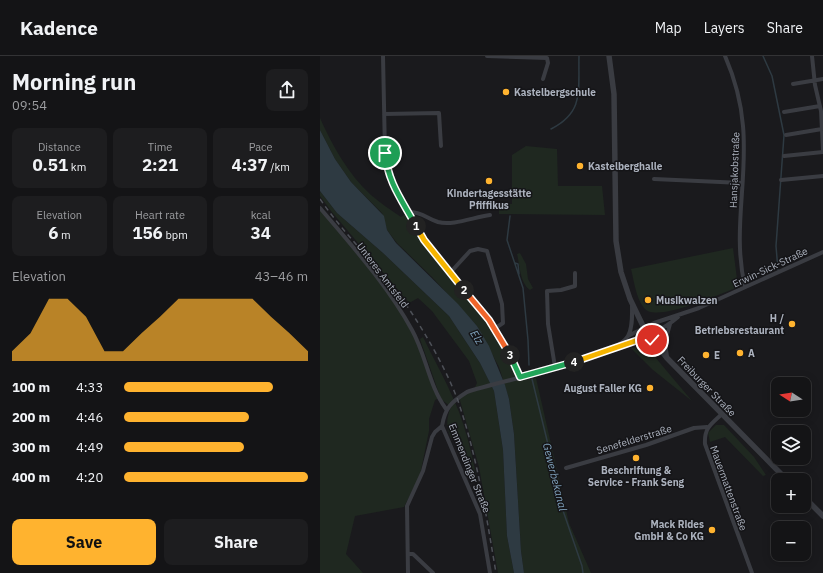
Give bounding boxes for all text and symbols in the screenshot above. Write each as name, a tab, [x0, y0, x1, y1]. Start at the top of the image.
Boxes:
text: Kadence	[20, 16, 98, 40]
text: Map	[655, 19, 682, 37]
text: Layers	[704, 19, 745, 37]
text: Share	[767, 19, 803, 37]
text: Morning run	[12, 67, 136, 96]
button: share	[266, 69, 308, 111]
place label: Kastelbergschule	[514, 86, 596, 99]
marker: Kastelbergschule	[501, 87, 511, 97]
text: 09:54	[12, 97, 47, 114]
street label: Hansjakobstraße	[727, 131, 742, 208]
pin	[368, 136, 402, 170]
text: Distance	[38, 140, 81, 154]
text: Time	[148, 140, 172, 154]
text: Pace	[249, 140, 273, 154]
icon: arrive	[374, 142, 396, 164]
text: 0.51	[32, 154, 68, 176]
text: 2:21	[142, 154, 178, 176]
text: 4:37	[231, 154, 268, 176]
text: km	[68, 160, 86, 174]
text: /km	[268, 160, 290, 174]
place label: Kastelberghalle	[588, 160, 663, 173]
marker: Kastelberghalle	[575, 161, 585, 171]
marker: Kindertagesstätte Pfiffikus	[484, 176, 494, 186]
place label: Kindertagesstätte Pfiffikus	[447, 187, 532, 212]
text: Elevation	[37, 208, 82, 222]
text: Heart rate	[135, 208, 185, 222]
text: kcal	[251, 208, 271, 222]
pin: 1	[406, 216, 426, 236]
text: 1	[413, 219, 419, 233]
text: 6	[48, 222, 58, 244]
text: 156	[132, 222, 163, 244]
text: 34	[250, 222, 271, 244]
text: m	[58, 228, 71, 242]
text: bpm	[163, 228, 188, 242]
street label: Unteres Amtsfeld	[354, 240, 411, 311]
street label: Erwin-Sick-Straße	[731, 244, 810, 291]
text: Elevation	[12, 268, 66, 285]
text: 43–46 m	[255, 268, 308, 285]
pin: 2	[454, 280, 474, 300]
text: 2	[461, 283, 467, 297]
place label: Musikwalzen	[656, 294, 717, 307]
marker: Musikwalzen	[643, 295, 653, 305]
place label: H / Betriebsrestaurant	[695, 312, 784, 337]
marker: H / Betriebsrestaurant	[787, 319, 797, 329]
pin	[635, 323, 669, 357]
water label: Elz	[467, 327, 487, 348]
icon: check	[641, 329, 663, 351]
pin: 3	[500, 345, 520, 365]
place label: A	[748, 347, 755, 360]
text: 3	[507, 348, 513, 362]
marker: A	[735, 348, 745, 358]
place label: E	[714, 349, 720, 362]
marker: E	[701, 350, 711, 360]
pin: 4	[564, 352, 584, 372]
street label: Freiburger Straße	[675, 353, 739, 420]
text: 4	[571, 355, 577, 369]
north arrow	[771, 377, 811, 417]
map controls	[771, 377, 811, 561]
text: 100 m	[12, 379, 50, 396]
text: 4:33	[76, 379, 103, 396]
place label: August Faller KG	[564, 382, 642, 395]
marker: August Faller KG	[645, 383, 655, 393]
text: 200 m	[12, 409, 50, 426]
text: 4:46	[76, 409, 103, 426]
street label: Emmendinger Straße	[446, 422, 494, 515]
street label: Senefelderstraße	[595, 422, 674, 457]
button: layers	[771, 425, 811, 465]
text: 300 m	[12, 439, 50, 456]
text: 4:49	[76, 439, 103, 456]
water label: Gewerbekanal	[540, 441, 570, 513]
street label: Mauermattenstraße	[707, 444, 750, 533]
marker: Beschriftung & Service - Frank Seng	[631, 453, 641, 463]
place label: Beschriftung & Service - Frank Seng	[588, 464, 685, 489]
text: 400 m	[12, 469, 50, 486]
text: 4:20	[76, 469, 103, 486]
button: +	[771, 473, 811, 513]
place label: Mack Rides GmbH & Co KG	[634, 518, 704, 543]
button: Save	[12, 519, 156, 565]
button: Share	[164, 519, 308, 565]
button: −	[771, 521, 811, 561]
marker: Mack Rides GmbH & Co KG	[707, 525, 717, 535]

